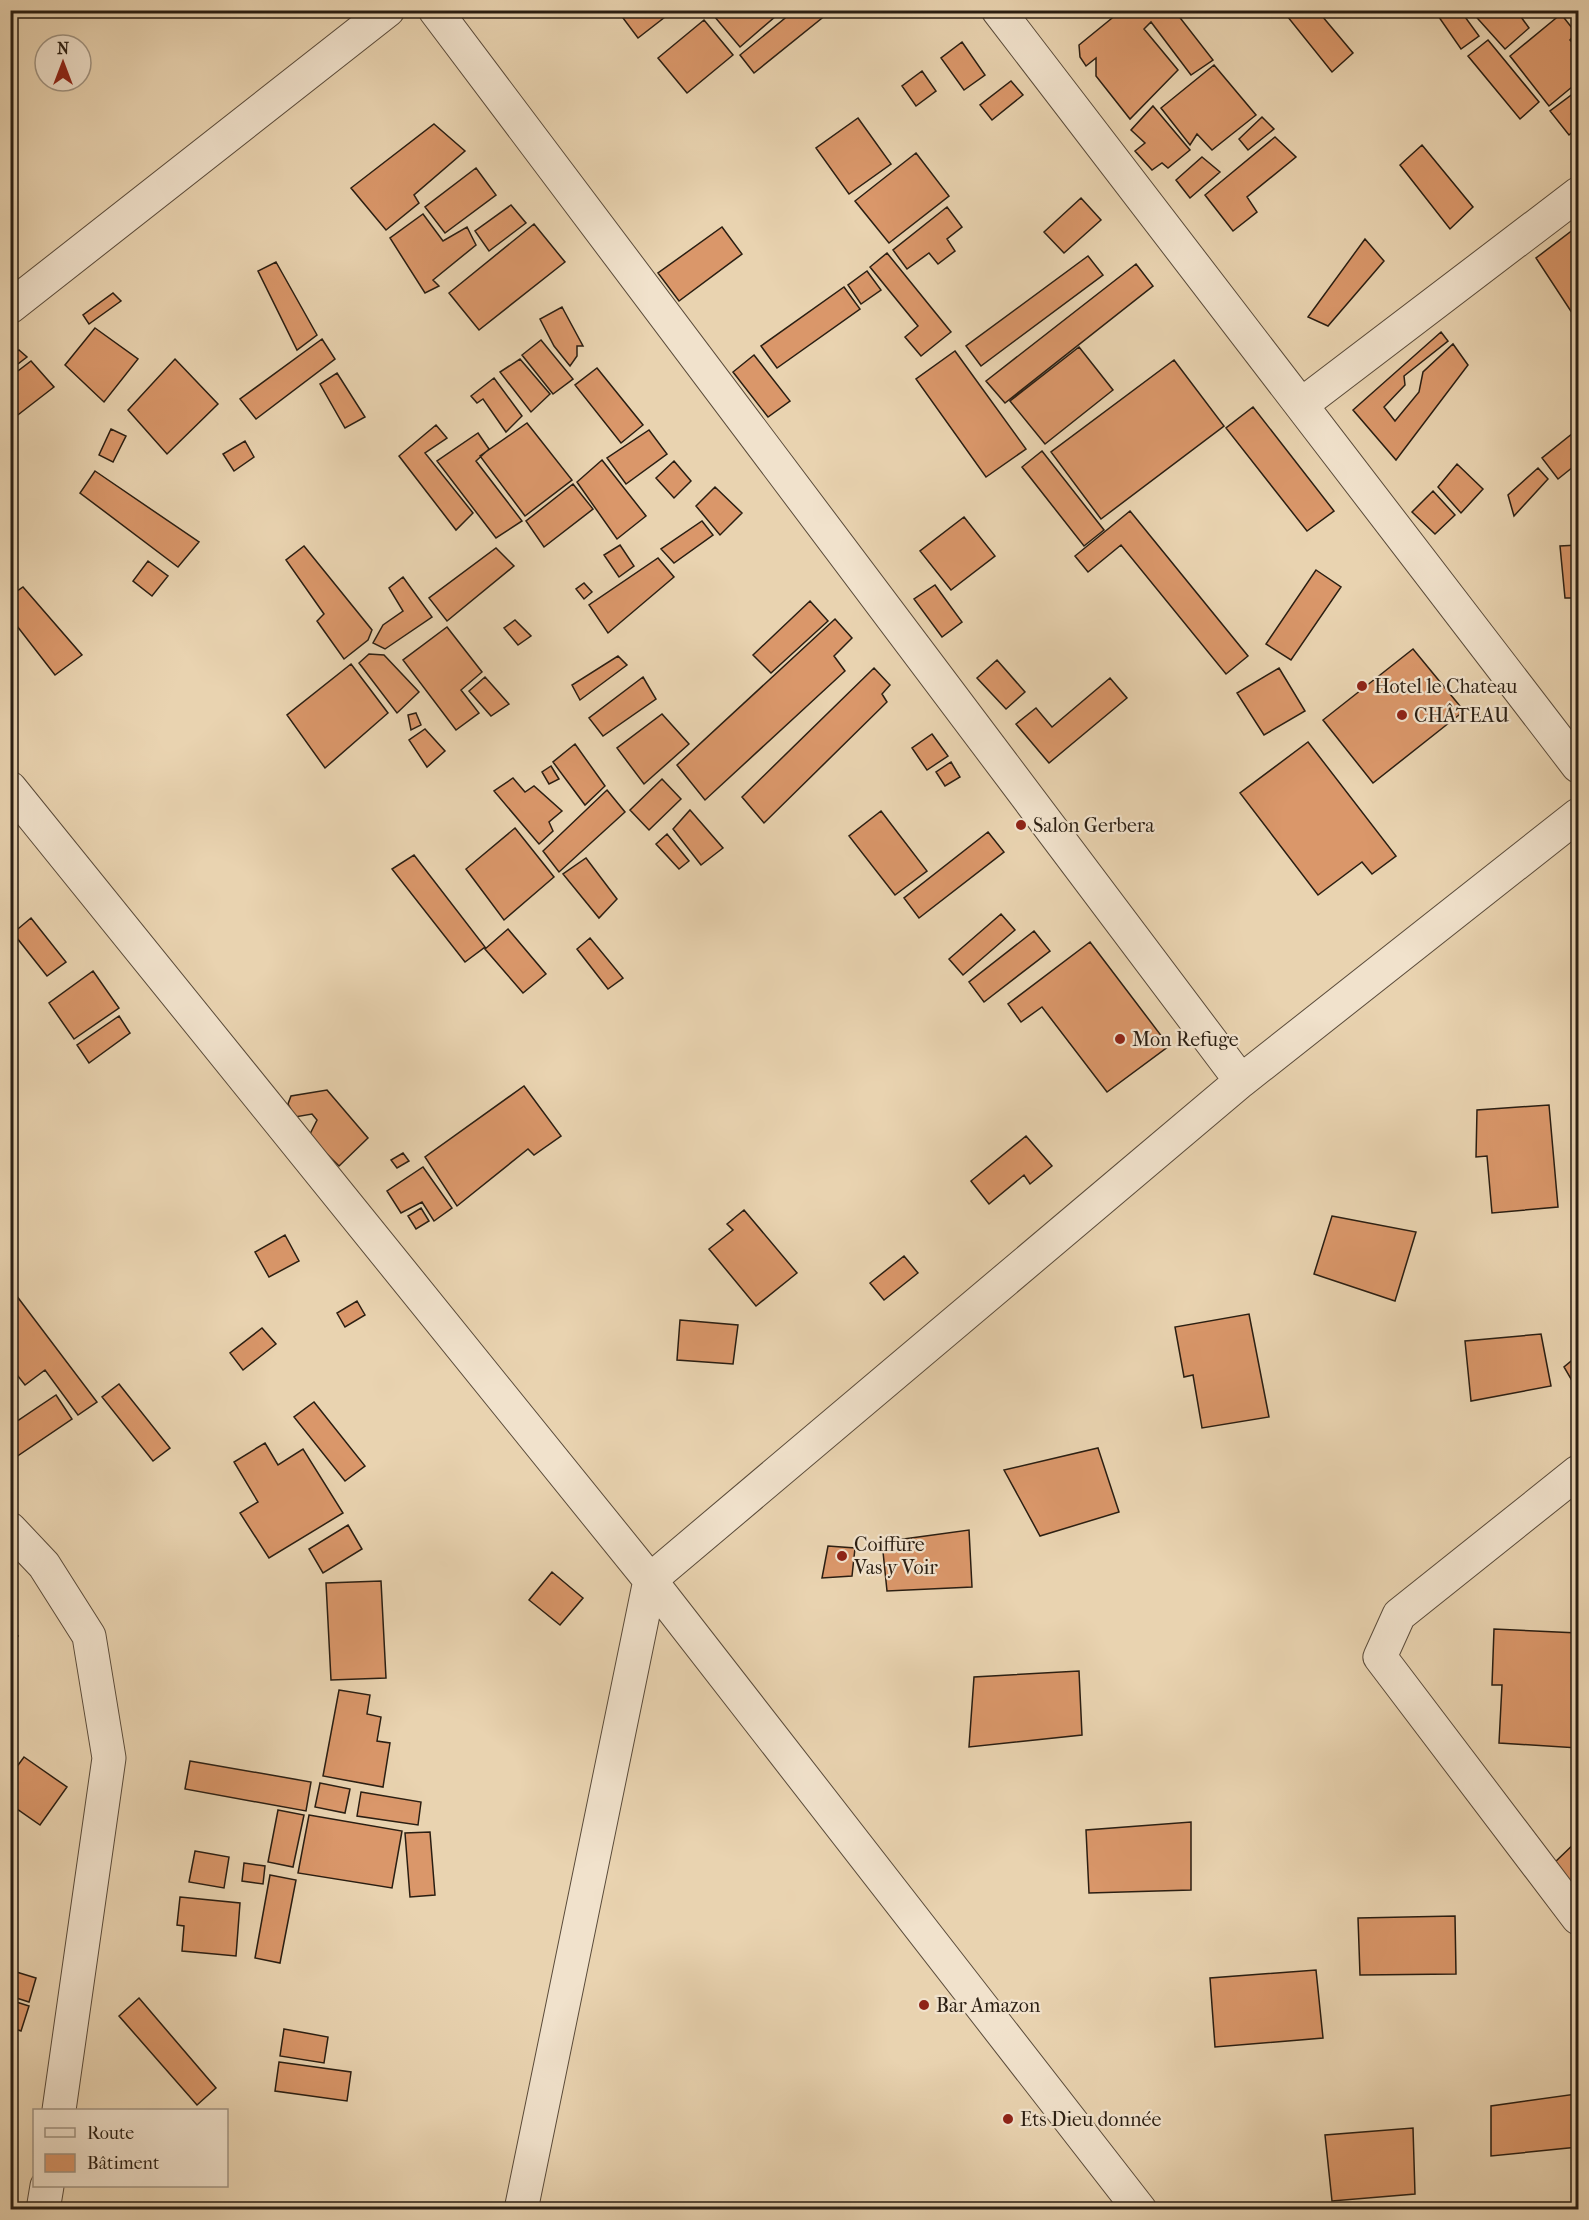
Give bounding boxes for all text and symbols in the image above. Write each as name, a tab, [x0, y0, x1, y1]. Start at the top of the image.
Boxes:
north arrow	[33, 33, 93, 93]
text: N	[57, 39, 70, 58]
place label: Hotel le Chateau	[1374, 675, 1518, 698]
marker: Hotel le Chateau	[1355, 679, 1369, 693]
place label: CHÂTEAU	[1414, 703, 1510, 727]
marker: CHÂTEAU	[1395, 708, 1409, 722]
place label: Salon Gerbera	[1033, 814, 1155, 837]
marker: Salon Gerbera	[1014, 818, 1028, 832]
place label: Mon Refuge	[1132, 1028, 1239, 1051]
marker: Mon Refuge	[1113, 1032, 1127, 1046]
place label: Coiffure Vas y Voir	[853, 1533, 938, 1579]
marker: Coiffure Vas y Voir	[835, 1549, 849, 1563]
place label: Bar Amazon	[936, 1994, 1041, 2017]
marker: Bar Amazon	[917, 1998, 931, 2012]
place label: Ets Dieu donnée	[1020, 2108, 1161, 2131]
legend	[33, 2109, 228, 2187]
marker: Ets Dieu donnée	[1001, 2112, 1015, 2126]
text: Route	[87, 2123, 134, 2144]
text: Bâtiment	[87, 2153, 160, 2174]

